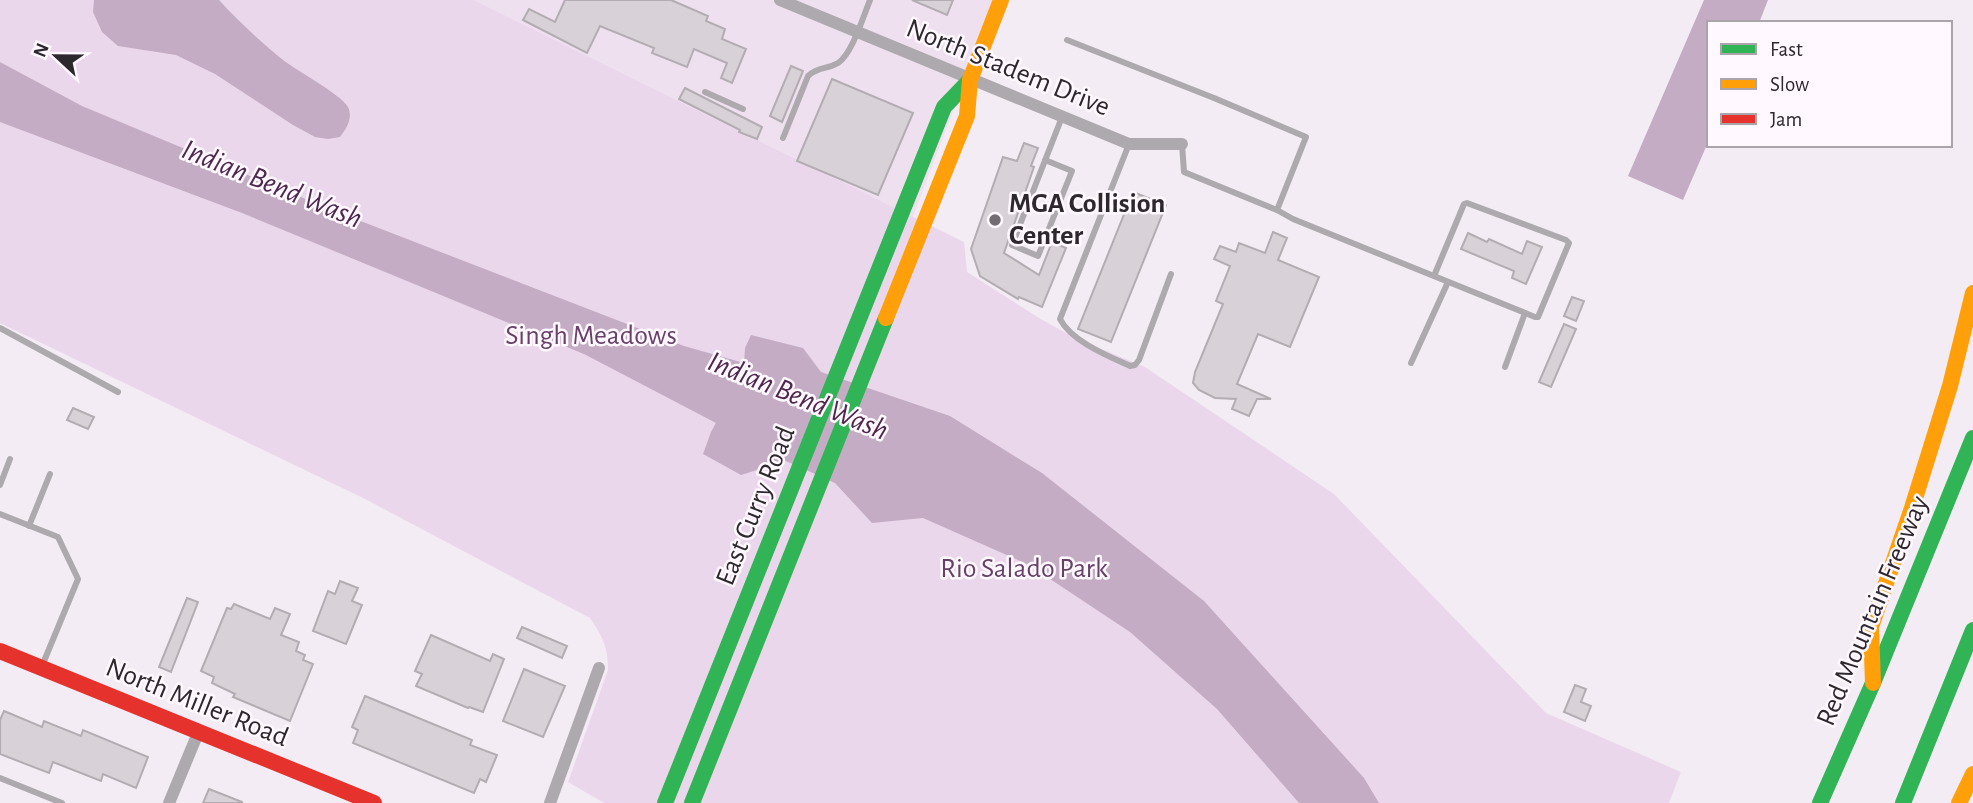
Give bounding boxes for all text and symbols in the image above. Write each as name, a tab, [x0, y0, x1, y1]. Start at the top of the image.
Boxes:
street label: North Stadem Drive	[902, 14, 1114, 122]
north arrow	[21, 21, 91, 91]
legend	[1707, 21, 1952, 147]
text: Fast	[1770, 39, 1803, 60]
text: N	[30, 41, 53, 60]
text: Slow	[1770, 74, 1809, 95]
text: Jam	[1770, 109, 1802, 130]
water label: Indian Bend Wash	[178, 134, 366, 234]
place label: MGA Collision Center	[1009, 190, 1165, 250]
marker: MGA Collision Center	[987, 212, 1003, 228]
park label: Singh Meadows	[505, 322, 677, 350]
water label: Indian Bend Wash	[704, 346, 892, 446]
street label: East Curry Road	[711, 423, 801, 589]
street label: Red Mountain Freeway	[1812, 492, 1934, 730]
park label: Rio Salado Park	[940, 555, 1108, 583]
street label: North Miller Road	[102, 654, 292, 752]

